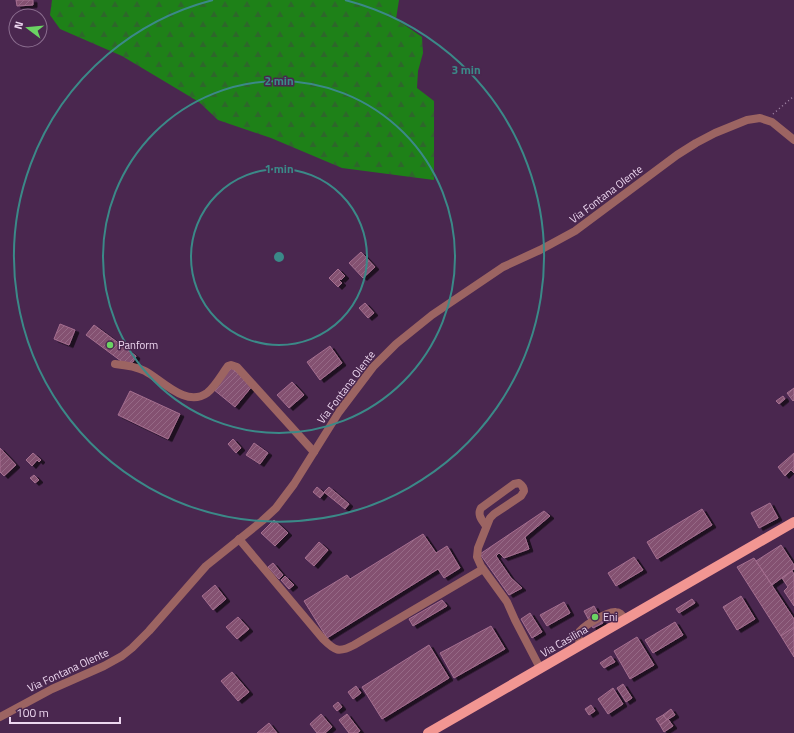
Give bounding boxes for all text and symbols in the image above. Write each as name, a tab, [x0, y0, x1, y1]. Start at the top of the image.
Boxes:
north arrow	[8, 8, 48, 48]
text: N	[10, 19, 27, 31]
text: 3 min	[451, 60, 481, 79]
text: 2 min	[264, 71, 294, 90]
text: 1 min	[264, 159, 294, 178]
street label: Via Fontana Olente	[566, 161, 646, 227]
centre of rings	[272, 250, 286, 264]
place label: Panform	[118, 337, 158, 353]
marker: Panform	[105, 340, 115, 350]
street label: Via Fontana Olente	[313, 347, 379, 427]
place label: Eni	[603, 609, 617, 625]
marker: Eni	[590, 612, 600, 622]
street label: Via Casilina	[537, 621, 591, 661]
street label: Via Fontana Olente	[25, 644, 112, 696]
scale bar	[10, 699, 120, 725]
text: 100 m	[16, 703, 49, 722]

